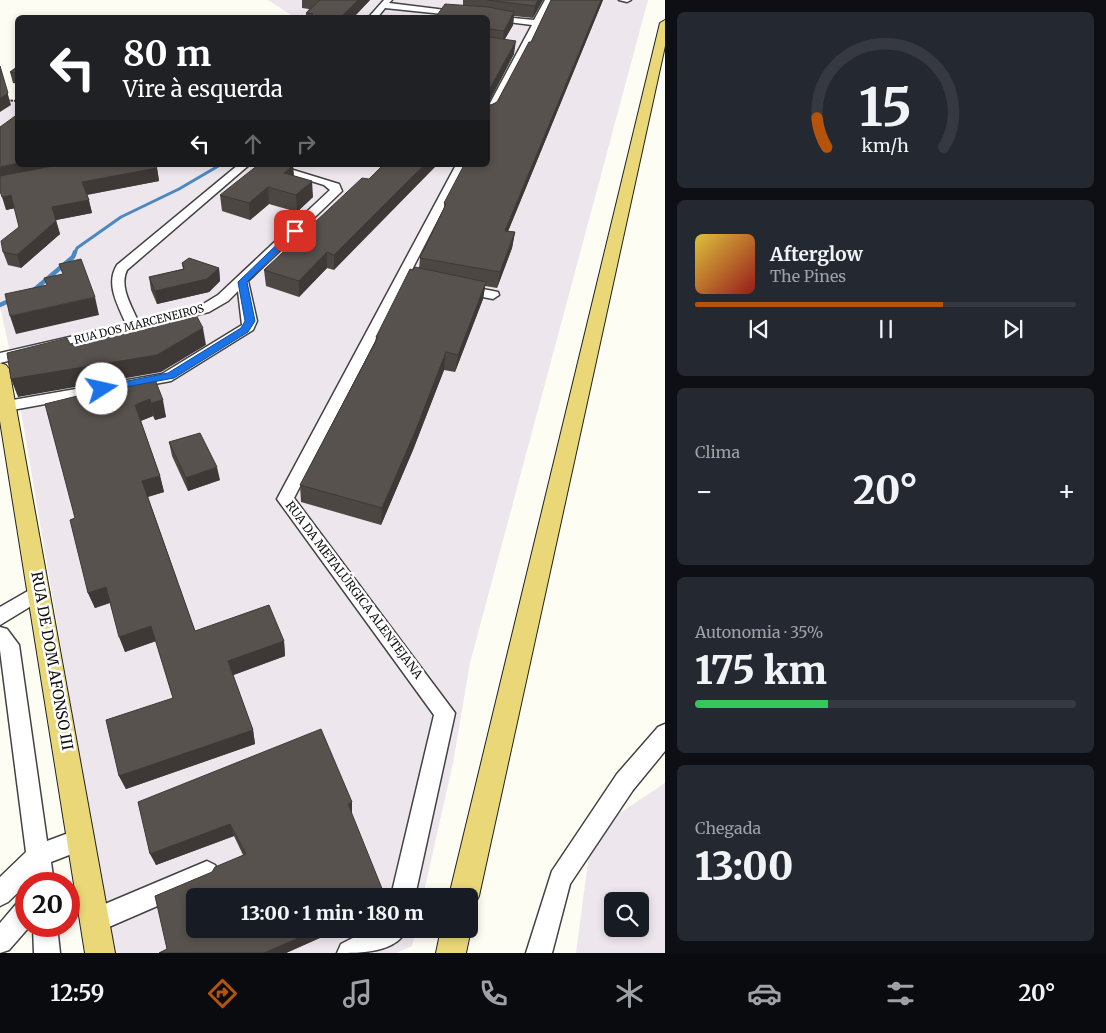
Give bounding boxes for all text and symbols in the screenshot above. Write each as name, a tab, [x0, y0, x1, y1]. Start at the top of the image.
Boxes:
text: 80 m	[123, 32, 211, 76]
icon: left	[40, 35, 105, 100]
text: Vire à esquerda	[123, 75, 283, 103]
text: 15	[859, 75, 912, 140]
icon: left	[186, 130, 214, 158]
icon: ahead	[239, 130, 267, 158]
icon: right	[292, 130, 320, 158]
text: km/h	[862, 134, 909, 157]
pin	[274, 210, 316, 252]
icon: arrive	[281, 217, 309, 245]
text: Afterglow	[770, 242, 863, 266]
text: The Pines	[770, 266, 846, 286]
street label: RUA DOS MARCENEIROS	[73, 301, 206, 347]
icon: previous	[745, 315, 773, 343]
icon: pause	[872, 315, 900, 343]
icon: next	[999, 315, 1027, 343]
position arrow	[75, 362, 127, 414]
text: Clima	[695, 442, 740, 462]
text: 20°	[853, 467, 918, 514]
text: −	[695, 473, 714, 509]
text: +	[1057, 473, 1076, 509]
street label: RUA DA METALÚRGICA ALENTEJANA	[283, 498, 426, 682]
street label: RUA DE DOM AFONSO III	[27, 570, 78, 752]
text: Autonomia · 35%	[695, 622, 823, 642]
text: 175 km	[695, 647, 827, 694]
text: Chegada	[695, 818, 761, 838]
text: 13:00	[695, 843, 793, 890]
speed limit sign: 20	[15, 872, 80, 937]
map controls	[604, 892, 649, 937]
button: search	[604, 892, 649, 937]
text: 13:00 · 1 min · 180 m	[241, 901, 423, 925]
icon: directions	[205, 976, 240, 1011]
icon: music	[340, 976, 375, 1011]
icon: phone	[476, 976, 511, 1011]
icon: climate	[612, 976, 647, 1011]
icon: car	[747, 976, 782, 1011]
icon: filters	[883, 976, 918, 1011]
text: 12:59	[50, 979, 104, 1007]
text: 20°	[1018, 979, 1056, 1007]

